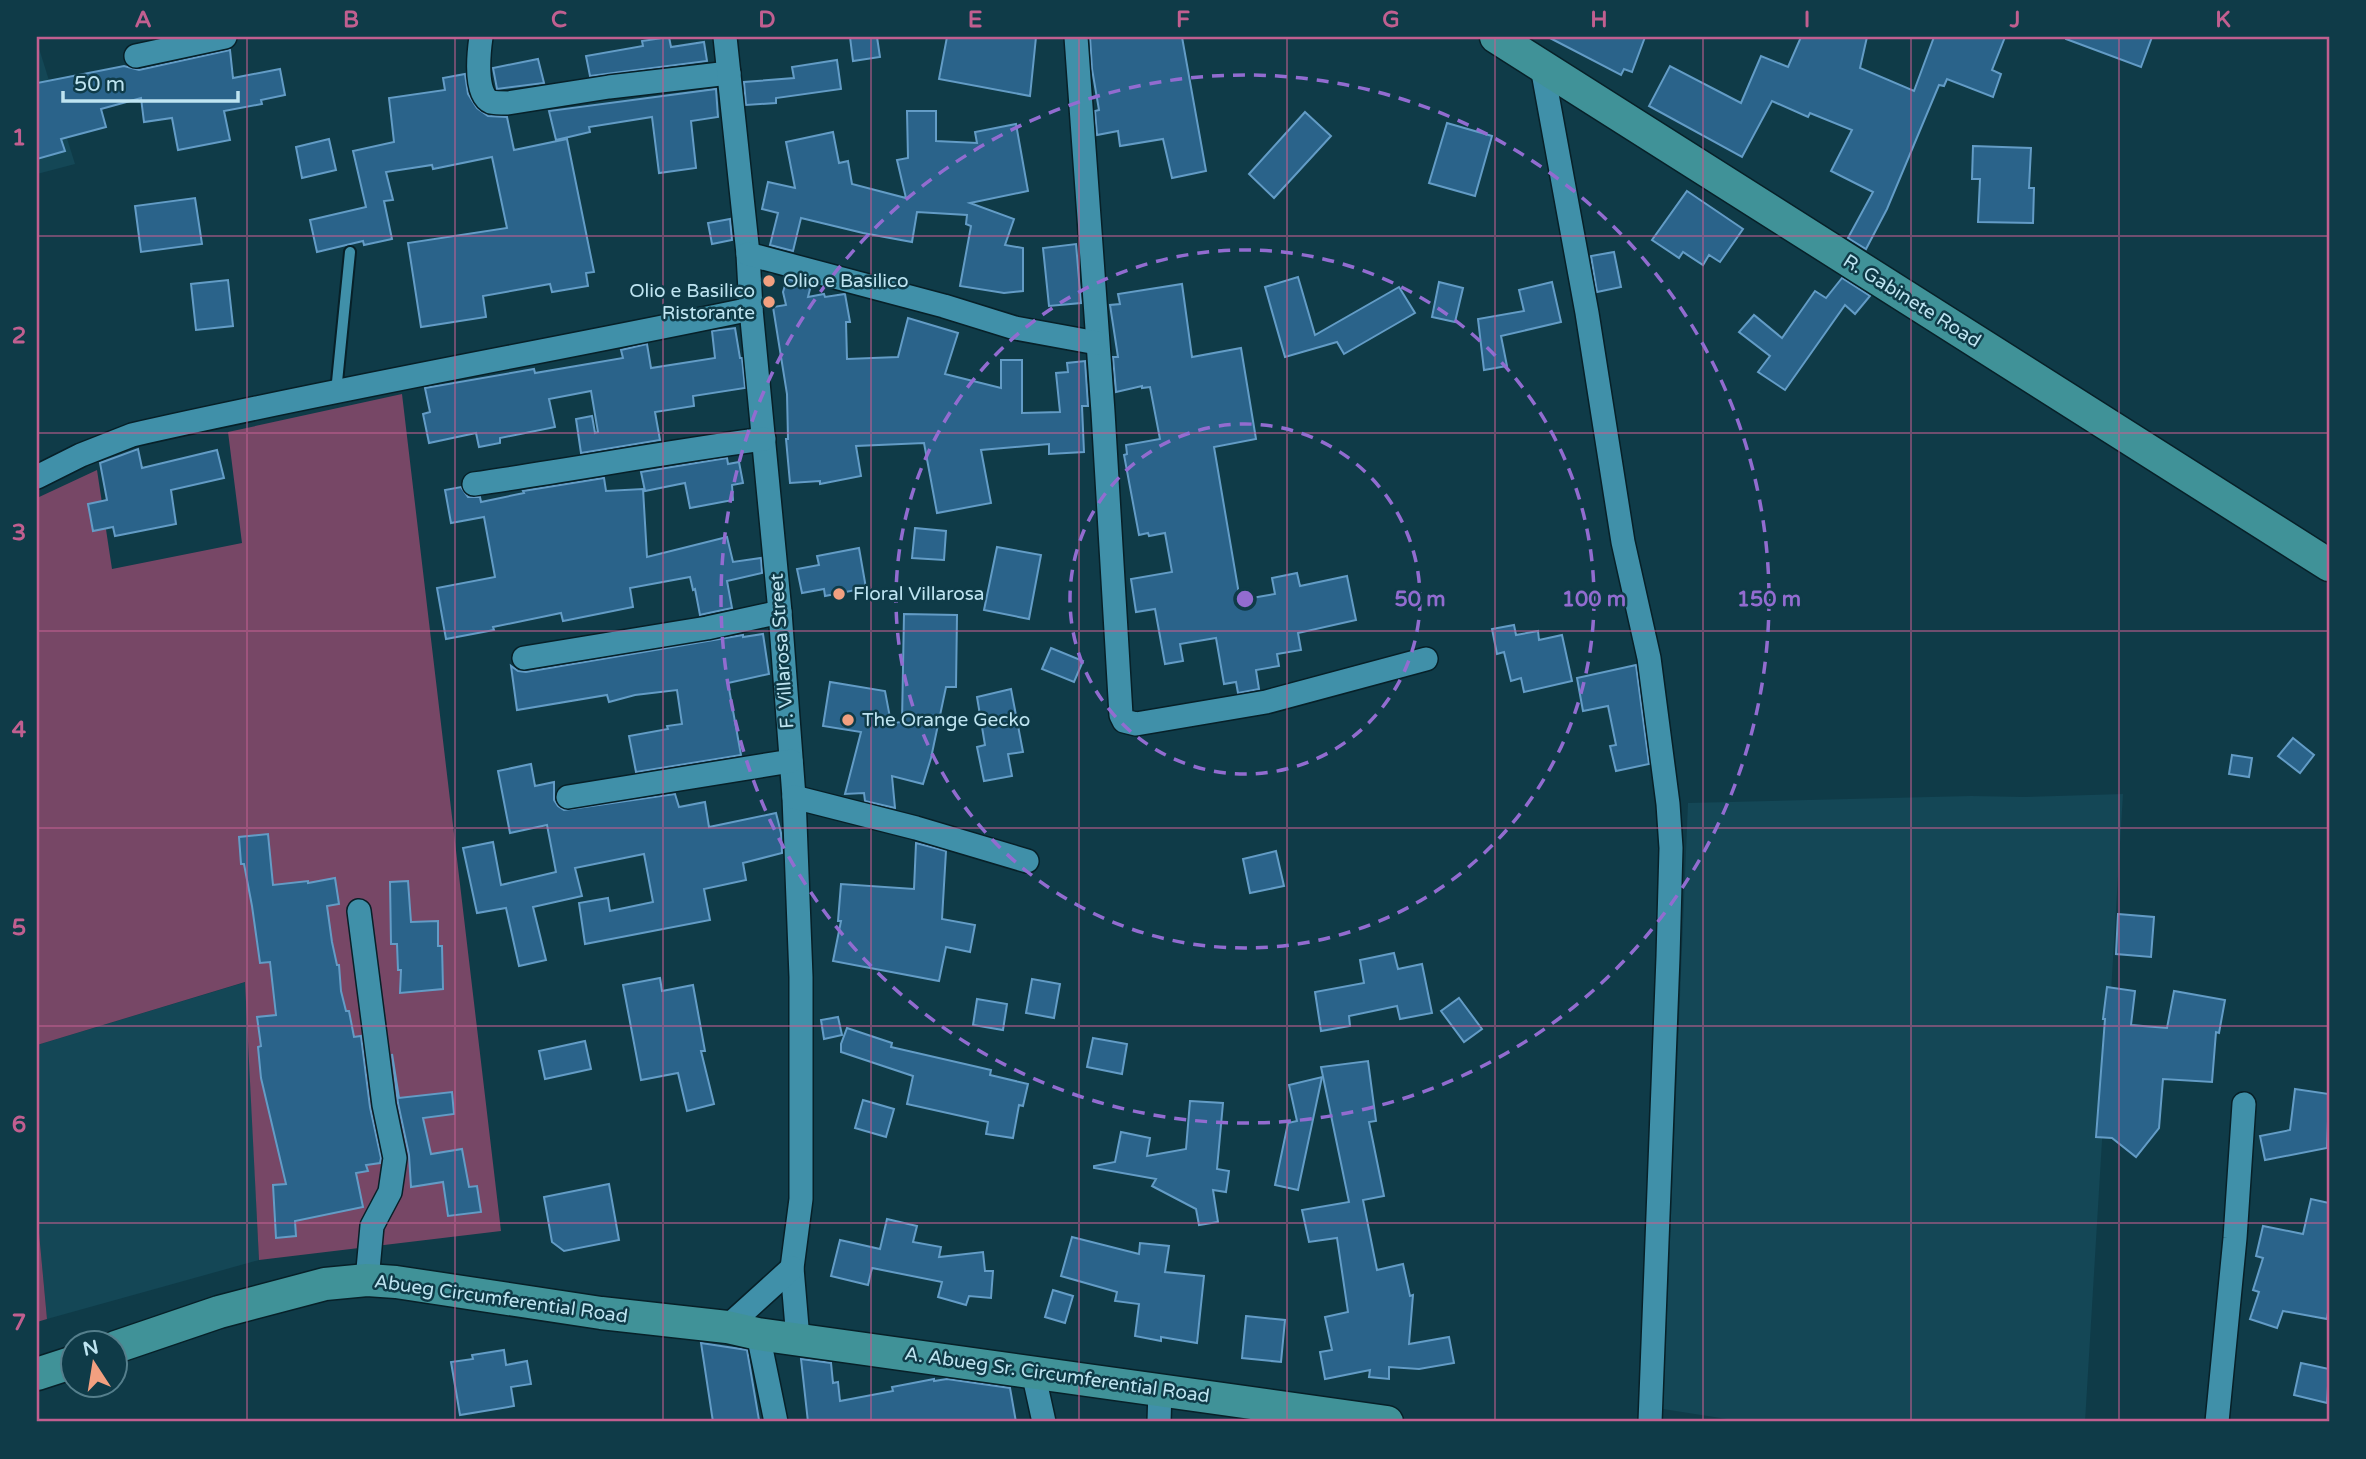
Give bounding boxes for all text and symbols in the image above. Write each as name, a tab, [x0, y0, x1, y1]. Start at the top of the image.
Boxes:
text: A	[134, 6, 152, 34]
text: B	[343, 6, 359, 34]
text: C	[551, 6, 567, 34]
text: D	[758, 6, 776, 34]
text: E	[968, 6, 982, 34]
text: F	[1176, 6, 1190, 34]
text: G	[1382, 6, 1400, 34]
text: H	[1590, 6, 1608, 34]
text: I	[1804, 6, 1810, 34]
text: J	[2009, 6, 2020, 34]
text: K	[2215, 6, 2231, 34]
scale bar	[63, 60, 238, 104]
text: 50 m	[74, 72, 125, 97]
text: 1	[12, 124, 26, 152]
street label: R. Gabinete Road	[1839, 250, 1985, 352]
place label: Olio e Basilico	[783, 270, 909, 292]
marker: Olio e Basilico	[761, 273, 777, 289]
place label: Olio e Basilico Ristorante	[629, 280, 755, 324]
marker: Olio e Basilico Ristorante	[761, 294, 777, 310]
text: 2	[12, 322, 26, 350]
text: 3	[12, 519, 26, 547]
street label: F. Villarosa Street	[766, 573, 798, 729]
place label: Floral Villarosa	[853, 583, 985, 605]
marker: Floral Villarosa	[831, 586, 847, 602]
centre of rings	[1233, 587, 1257, 611]
text: 50 m	[1394, 587, 1446, 612]
text: 100 m	[1562, 587, 1626, 612]
text: 150 m	[1737, 587, 1801, 612]
place label: The Orange Gecko	[862, 709, 1030, 731]
marker: The Orange Gecko	[840, 712, 856, 728]
text: 4	[12, 716, 27, 744]
text: 5	[12, 914, 26, 942]
text: 6	[12, 1111, 26, 1139]
street label: Abueg Circumferential Road	[373, 1270, 629, 1328]
text: 7	[12, 1309, 26, 1337]
north arrow	[60, 1330, 130, 1400]
text: N	[81, 1336, 100, 1361]
street label: A. Abueg Sr. Circumferential Road	[903, 1343, 1211, 1407]

